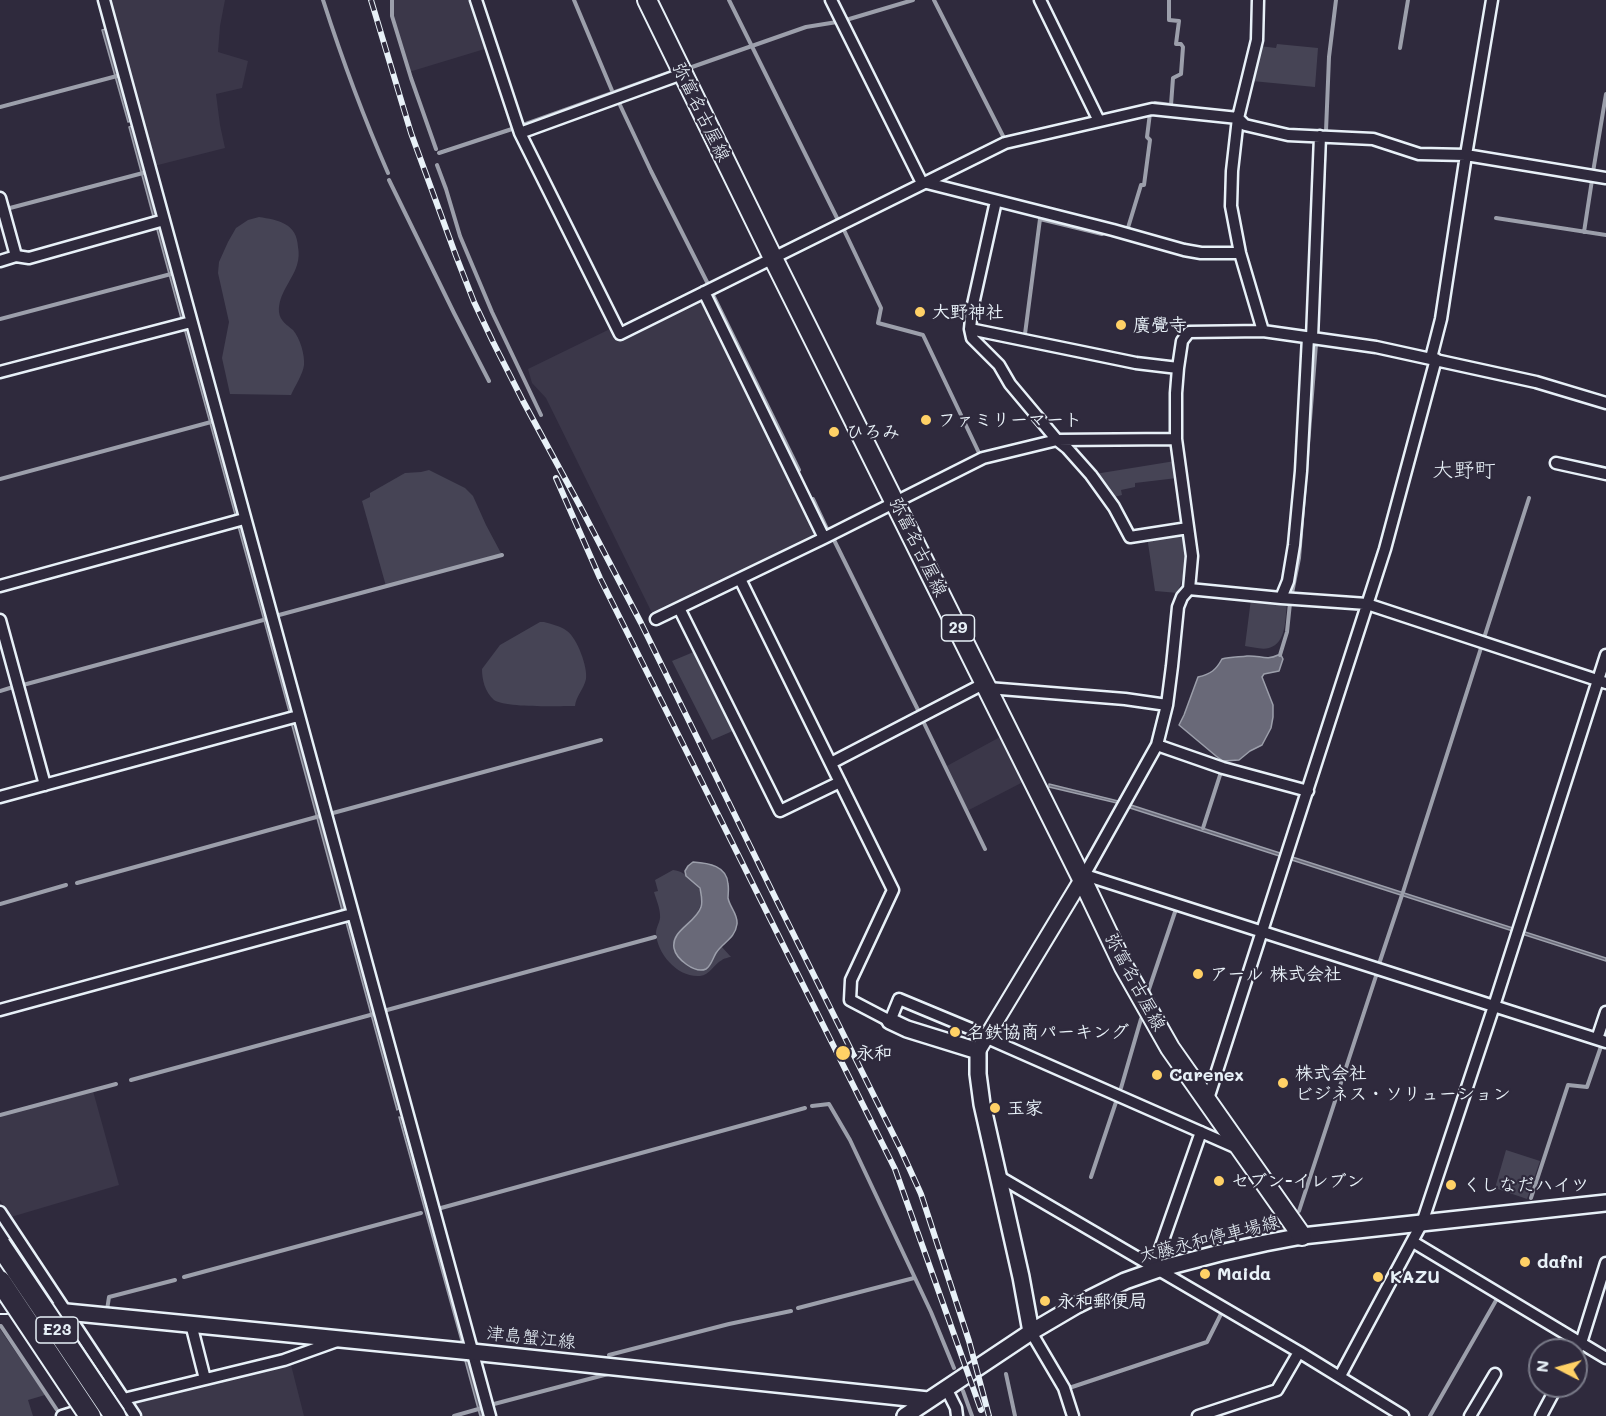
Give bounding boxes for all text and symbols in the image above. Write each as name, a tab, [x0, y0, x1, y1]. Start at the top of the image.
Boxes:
street label: 弥富名古屋線	[668, 59, 734, 165]
place label: 大野神社	[932, 301, 1004, 323]
marker: 大野神社	[913, 305, 927, 319]
place label: 廣覺寺	[1133, 314, 1187, 336]
marker: 廣覺寺	[1114, 318, 1128, 332]
place label: ファミリーマート	[938, 409, 1082, 431]
marker: ファミリーマート	[919, 413, 933, 427]
place label: ひろみ	[846, 421, 900, 443]
marker: ひろみ	[827, 425, 841, 439]
district label: 大野町	[1433, 458, 1495, 484]
street label: 弥富名古屋線	[885, 494, 951, 600]
road number: 29	[942, 615, 974, 641]
street label: 弥富名古屋線	[1100, 929, 1170, 1035]
place label: アール 株式会社	[1210, 963, 1342, 985]
marker: アール 株式会社	[1191, 967, 1205, 981]
place label: 名鉄協商パーキング	[967, 1021, 1129, 1043]
marker: 名鉄協商パーキング	[948, 1025, 962, 1039]
place label: 永和	[856, 1042, 892, 1064]
marker: 永和	[834, 1044, 852, 1062]
place label: 株式会社 ビジネス・ソリューション	[1295, 1062, 1511, 1104]
place label: Carenex	[1169, 1064, 1244, 1086]
marker: Carenex	[1150, 1068, 1164, 1082]
marker: 株式会社 ビジネス・ソリューション	[1276, 1076, 1290, 1090]
place label: 玉家	[1007, 1097, 1043, 1119]
marker: 玉家	[988, 1101, 1002, 1115]
place label: セブン-イレブン	[1231, 1170, 1365, 1192]
marker: セブン-イレブン	[1212, 1174, 1226, 1188]
place label: くしなだハイツ	[1463, 1174, 1589, 1196]
marker: くしなだハイツ	[1444, 1178, 1458, 1192]
street label: 大藤永和停車場線	[1137, 1211, 1281, 1267]
place label: dafni	[1537, 1251, 1584, 1273]
marker: dafni	[1518, 1255, 1532, 1269]
place label: Maida	[1217, 1263, 1271, 1285]
place label: KAZU	[1390, 1266, 1440, 1288]
marker: Maida	[1198, 1267, 1212, 1281]
marker: KAZU	[1371, 1270, 1385, 1284]
place label: 永和郵便局	[1057, 1290, 1147, 1312]
marker: 永和郵便局	[1038, 1294, 1052, 1308]
road number: E23	[36, 1317, 78, 1343]
street label: 津島蟹江線	[485, 1323, 577, 1353]
north arrow	[1528, 1338, 1588, 1398]
text: N	[1531, 1359, 1553, 1373]

